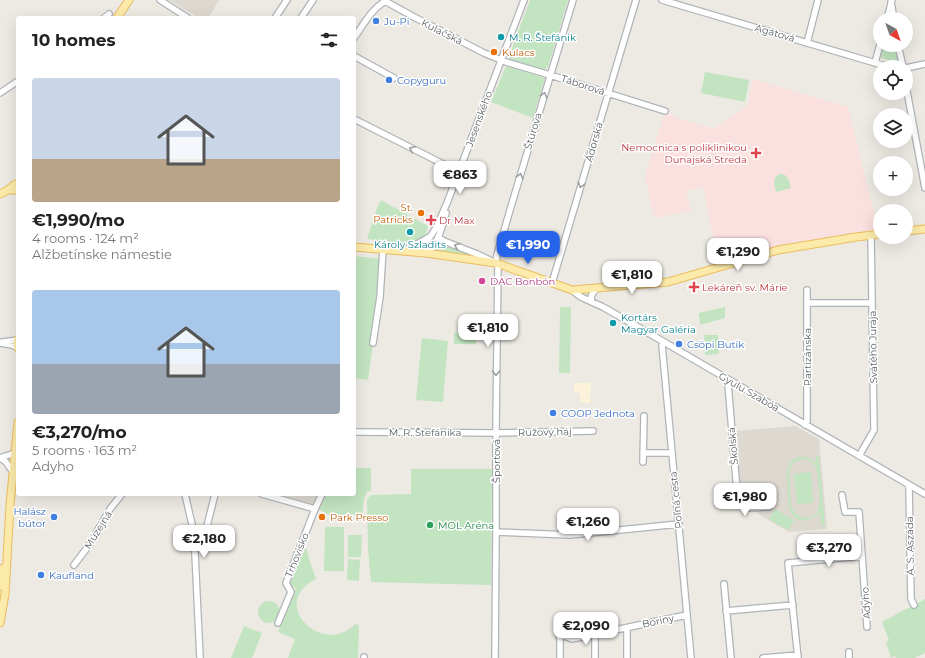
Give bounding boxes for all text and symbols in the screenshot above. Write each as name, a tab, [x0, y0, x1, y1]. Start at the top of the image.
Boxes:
north arrow	[873, 12, 913, 52]
map controls	[873, 12, 913, 244]
place label: Ju-Pi	[383, 15, 409, 28]
marker: Ju-Pi	[371, 16, 381, 26]
street label: Kulačská	[419, 16, 465, 48]
street label: Agátová	[754, 21, 796, 45]
icon: filters	[318, 29, 340, 51]
text: 10 homes	[32, 30, 116, 50]
place label: M. R. Štefánik	[509, 31, 576, 44]
marker: M. R. Štefánik	[496, 32, 506, 42]
place label: Kulacs	[502, 46, 535, 59]
marker: Kulacs	[489, 47, 499, 57]
button: locate	[873, 60, 913, 100]
street label: Táborová	[559, 72, 607, 98]
place label: Copyguru	[397, 74, 446, 87]
marker: Copyguru	[384, 75, 394, 85]
street label: Jesenského	[463, 89, 495, 150]
one-way arrow	[539, 92, 548, 99]
icon: home	[150, 104, 222, 176]
button: layers	[873, 108, 913, 148]
street label: Štúrova	[521, 111, 545, 151]
street label: Ádorská	[582, 121, 606, 163]
place label: Nemocnica s poliklinikou Dunajská Streda	[621, 141, 747, 166]
one-way arrow	[408, 146, 416, 153]
marker: Nemocnica s poliklinikou Dunajská Streda	[750, 147, 762, 159]
button: +	[873, 156, 913, 196]
pin: €863	[436, 161, 484, 195]
text: €863	[443, 166, 477, 182]
one-way arrow	[515, 173, 524, 180]
one-way arrow	[577, 181, 586, 188]
place label: St. Patricks	[373, 201, 413, 226]
button: −	[873, 204, 913, 244]
marker: St. Patricks	[416, 208, 426, 218]
text: €1,990/mo	[32, 210, 125, 230]
place label: Dr Max	[439, 214, 475, 227]
marker: Dr Max	[426, 215, 436, 225]
marker: Károly Szladits	[405, 227, 415, 237]
text: 4 rooms · 124 m²	[32, 230, 139, 246]
pin: €1,990	[495, 231, 561, 265]
text: €1,990	[506, 236, 550, 252]
place label: Károly Szladits	[374, 238, 446, 251]
pin: €1,290	[705, 238, 771, 272]
one-way arrow	[453, 243, 460, 251]
text: €1,290	[716, 243, 760, 259]
text: Alžbetínske námestie	[32, 246, 172, 262]
pin: €1,810	[599, 261, 665, 295]
text: €1,810	[611, 266, 653, 282]
place label: DAC Bonbón	[490, 275, 555, 288]
marker: DAC Bonbón	[477, 276, 487, 286]
place label: Lekáreň sv. Márie	[702, 281, 788, 294]
marker: Lekáreň sv. Márie	[689, 282, 699, 292]
place label: Kortárs Magyar Galéria	[621, 311, 696, 336]
street label: Svätého Juraja	[866, 311, 880, 383]
pin: €1,810	[455, 314, 521, 348]
icon: home	[150, 316, 222, 388]
marker: Kortárs Magyar Galéria	[608, 318, 618, 328]
text: €1,810	[467, 319, 509, 335]
street label: Partizánska	[801, 328, 814, 386]
place label: Csöpi Butik	[687, 338, 744, 351]
marker: Csöpi Butik	[674, 339, 684, 349]
street label: Gyulu Szabóa	[716, 369, 782, 415]
one-way arrow	[492, 370, 500, 376]
place label: COOP Jednota	[561, 407, 635, 420]
marker: COOP Jednota	[548, 408, 558, 418]
text: €3,270/mo	[32, 422, 127, 442]
street label: Ružový háj	[518, 425, 572, 439]
street label: M. R. Štefánika	[389, 426, 461, 439]
street label: Školská	[725, 427, 741, 465]
street label: Športová	[490, 439, 503, 483]
text: 5 rooms · 163 m²	[32, 442, 137, 458]
text: Adyho	[32, 458, 74, 474]
street label: Poľná cesta	[667, 471, 685, 529]
pin: €1,980	[712, 483, 778, 517]
text: €1,980	[723, 488, 767, 504]
place label: Halász bútor	[13, 505, 46, 530]
street label: Múzejná	[81, 508, 115, 552]
pin: €1,260	[555, 508, 621, 542]
place label: Park Presso	[330, 511, 388, 524]
marker: Halász bútor	[49, 512, 59, 522]
marker: Park Presso	[317, 512, 327, 522]
text: €1,260	[566, 513, 610, 529]
street label: Á. S. Aszáda	[903, 516, 917, 576]
place label: MOL Aréna	[438, 519, 494, 532]
marker: MOL Aréna	[425, 520, 435, 530]
pin: €2,180	[171, 525, 237, 559]
text: €2,180	[182, 530, 226, 546]
street label: Trhovisko	[282, 531, 312, 579]
pin: €3,270	[796, 534, 862, 568]
text: €3,270	[806, 539, 852, 555]
place label: Kaufland	[49, 569, 94, 582]
marker: Kaufland	[36, 570, 46, 580]
street label: Adyho	[858, 586, 874, 620]
street label: Boriny	[641, 611, 676, 631]
pin: €2,090	[553, 612, 619, 646]
text: €2,090	[562, 617, 610, 633]

